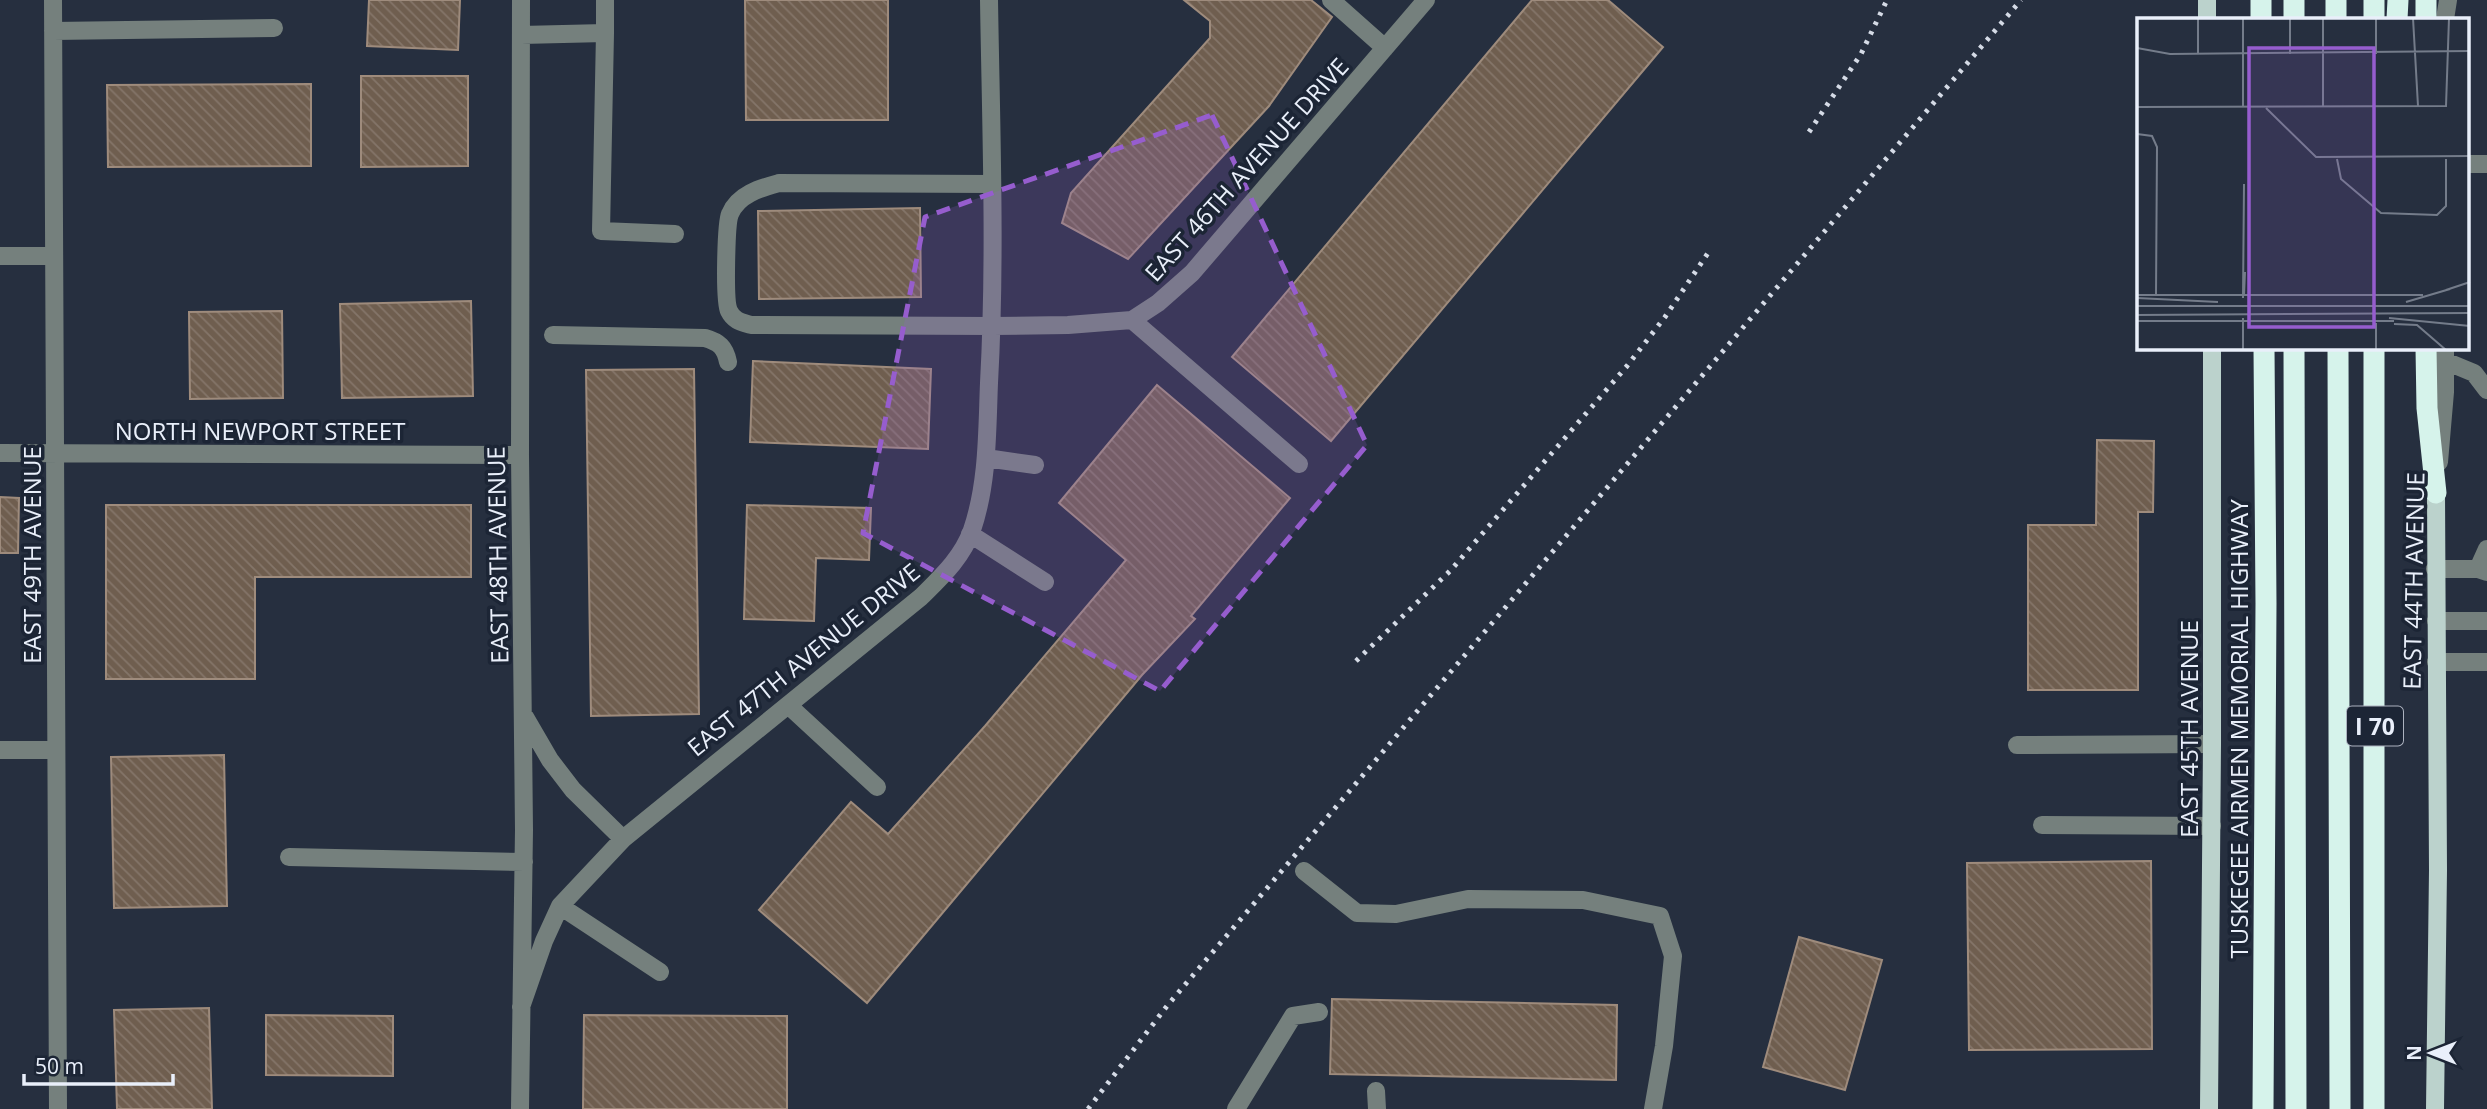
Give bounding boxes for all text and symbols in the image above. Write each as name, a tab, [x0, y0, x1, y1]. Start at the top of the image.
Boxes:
inset map	[2137, 18, 2470, 350]
street label: EAST 46TH AVENUE DRIVE	[1137, 50, 1355, 288]
street label: NORTH NEWPORT STREET	[115, 414, 405, 447]
street label: EAST 49TH AVENUE	[15, 446, 48, 664]
street label: EAST 48TH AVENUE	[479, 446, 515, 664]
street label: EAST 44TH AVENUE	[2395, 472, 2431, 690]
street label: TUSKEGEE AIRMEN MEMORIAL HIGHWAY	[2222, 499, 2255, 959]
street label: EAST 47TH AVENUE DRIVE	[680, 555, 926, 763]
street label: EAST 45TH AVENUE	[2172, 620, 2205, 838]
road number: I 70	[2347, 706, 2403, 746]
north arrow	[2396, 1018, 2466, 1088]
scale bar	[24, 1042, 173, 1086]
text: N	[2401, 1045, 2427, 1061]
text: 50 m	[35, 1052, 84, 1080]

